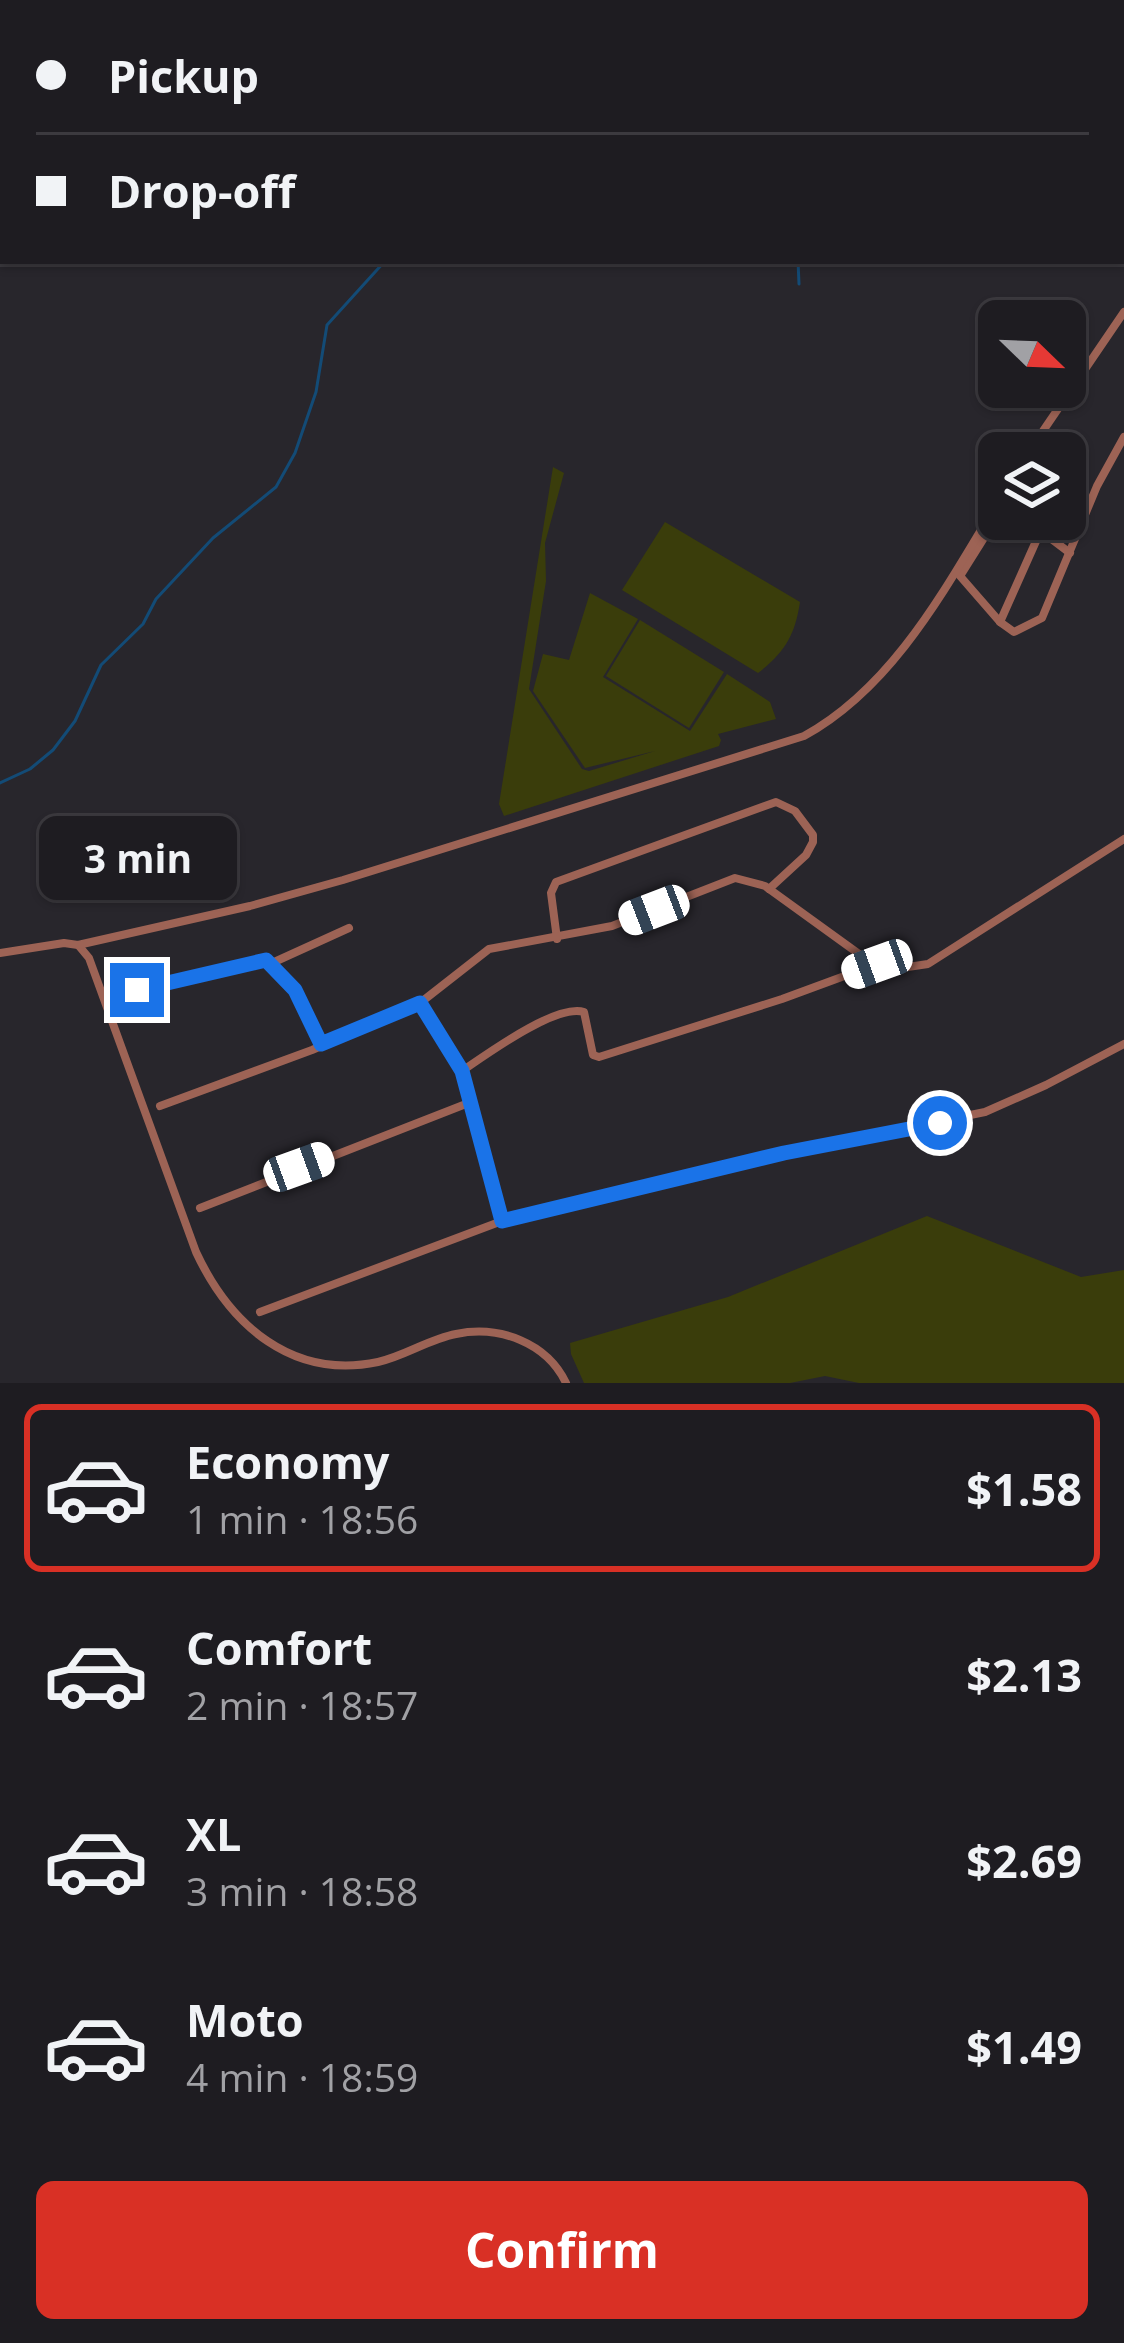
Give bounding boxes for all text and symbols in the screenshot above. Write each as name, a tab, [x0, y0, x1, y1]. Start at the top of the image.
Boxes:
text: Pickup	[108, 45, 259, 106]
text: Drop-off	[108, 160, 295, 221]
north arrow	[978, 300, 1086, 408]
map controls	[978, 300, 1086, 540]
button: layers	[978, 432, 1086, 540]
callout: 3 min	[38, 816, 236, 900]
text: 3 min	[84, 831, 192, 884]
car	[614, 880, 694, 940]
car	[837, 935, 917, 993]
route end	[110, 963, 164, 1017]
route start	[913, 1096, 967, 1150]
car	[259, 1138, 339, 1196]
text: Economy	[186, 1431, 389, 1492]
icon: car	[42, 1434, 150, 1542]
text: $1.58	[966, 1458, 1082, 1519]
text: 1 min · 18:56	[186, 1492, 418, 1545]
text: Comfort	[186, 1617, 372, 1678]
icon: car	[42, 1620, 150, 1728]
text: $2.13	[966, 1644, 1082, 1705]
text: 2 min · 18:57	[186, 1678, 418, 1731]
text: XL	[186, 1803, 241, 1864]
icon: car	[42, 1806, 150, 1914]
text: $2.69	[966, 1830, 1082, 1891]
text: 3 min · 18:58	[186, 1864, 418, 1917]
text: Moto	[186, 1989, 304, 2050]
icon: car	[42, 1992, 150, 2100]
text: $1.49	[966, 2016, 1082, 2077]
text: 4 min · 18:59	[186, 2050, 418, 2103]
button: Confirm	[36, 2181, 1088, 2319]

